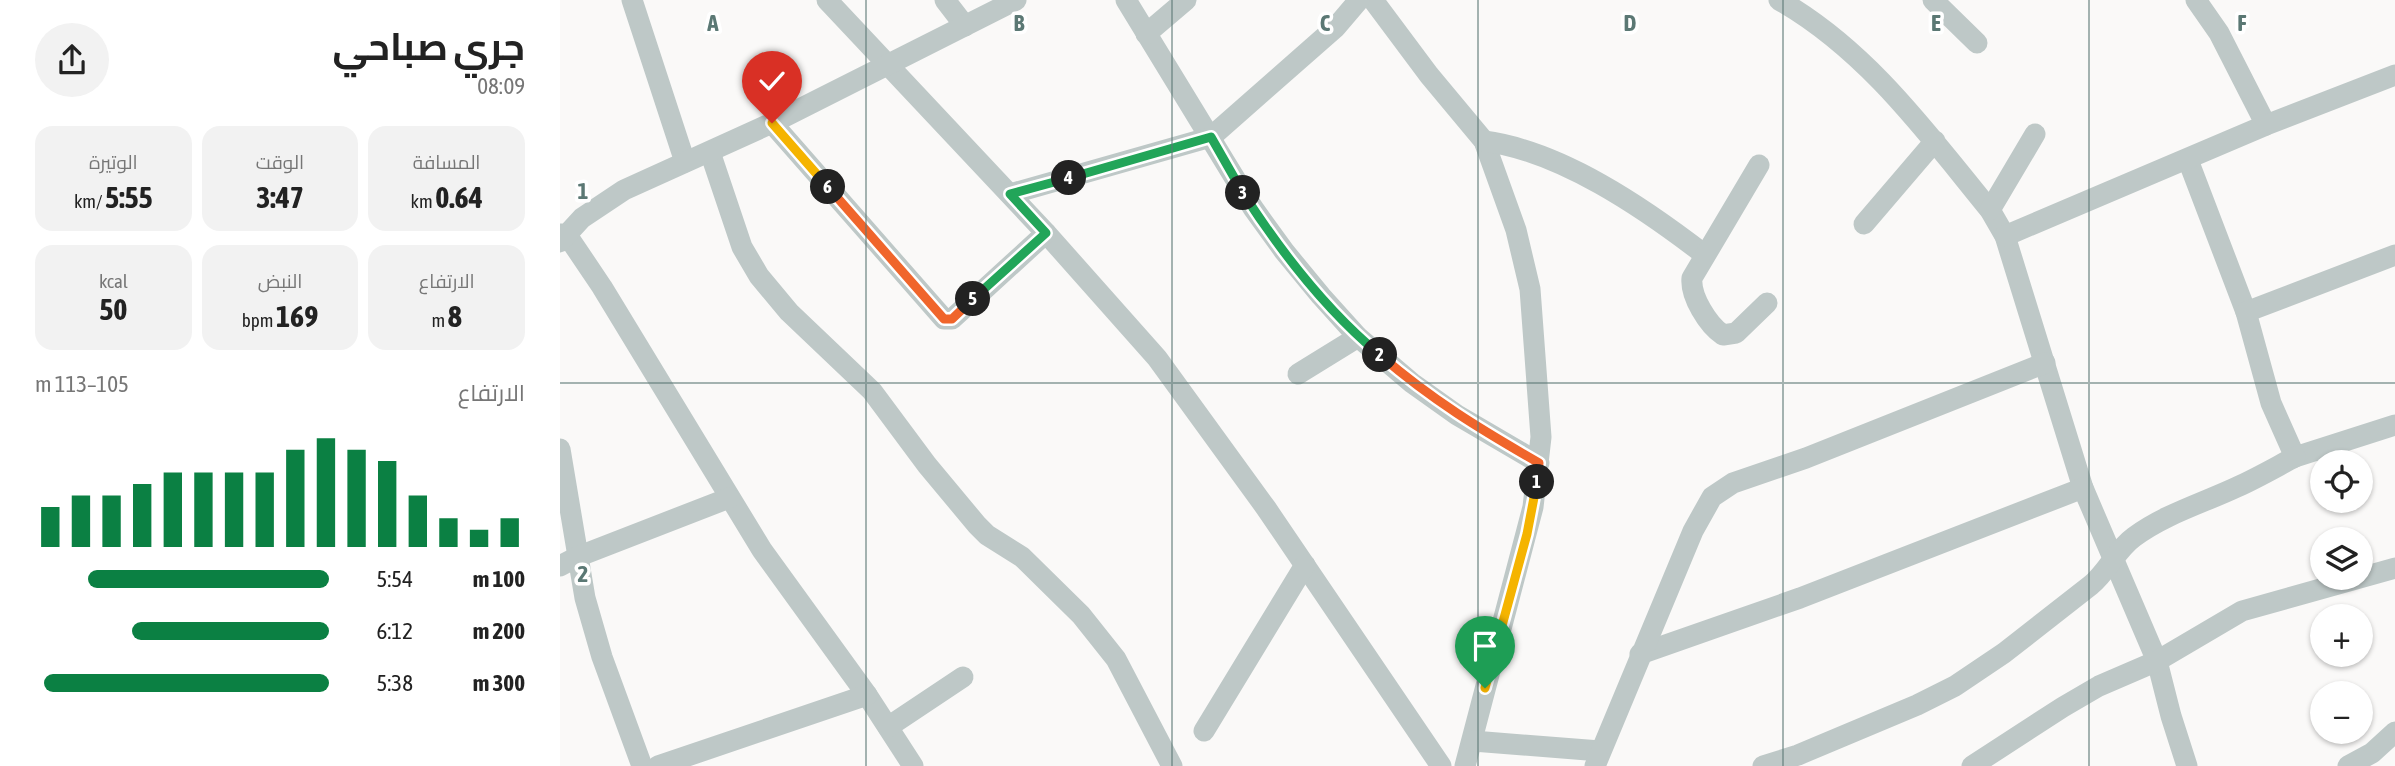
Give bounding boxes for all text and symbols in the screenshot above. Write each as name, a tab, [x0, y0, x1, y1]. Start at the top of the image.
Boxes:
text: A	[706, 10, 719, 36]
text: B	[1014, 10, 1025, 36]
text: C	[1320, 10, 1331, 36]
text: D	[1624, 10, 1637, 36]
text: E	[1931, 10, 1941, 36]
text: F	[2237, 10, 2247, 36]
button: share	[35, 23, 109, 97]
text: جري صباحي	[333, 25, 525, 68]
pin	[742, 51, 802, 123]
icon: check	[753, 62, 791, 100]
text: 08:09	[477, 73, 525, 99]
text: الوتيرة	[89, 151, 138, 173]
text: الوقت	[256, 151, 304, 173]
text: المسافة	[413, 151, 480, 173]
pin: 4	[1051, 160, 1086, 196]
text: 4	[1064, 166, 1073, 188]
pin: 6	[810, 170, 846, 204]
text: 6	[823, 175, 832, 197]
pin: 3	[1226, 176, 1260, 210]
text: 1	[578, 178, 589, 204]
text: 5:55	[105, 180, 153, 214]
text: 3:47	[256, 180, 304, 214]
text: 0.64	[435, 180, 483, 214]
text: 3	[1238, 181, 1247, 203]
text: /km	[74, 190, 105, 212]
text: km	[411, 190, 435, 212]
text: kcal	[99, 270, 128, 292]
text: النبض	[258, 270, 302, 292]
text: الارتفاع	[419, 270, 475, 292]
pin: 5	[956, 282, 990, 316]
text: 5	[968, 287, 977, 309]
text: 50	[99, 292, 127, 326]
text: 169	[276, 299, 318, 333]
text: 8	[448, 299, 462, 333]
text: bpm	[242, 309, 276, 331]
text: m	[431, 309, 448, 331]
pin: 2	[1362, 338, 1398, 372]
text: 2	[1375, 343, 1384, 365]
text: 105–113 m	[35, 371, 129, 397]
text: الارتفاع	[458, 380, 525, 406]
map controls	[2310, 450, 2373, 744]
button: locate	[2310, 450, 2373, 513]
pin: 1	[1520, 464, 1555, 500]
text: 1	[1532, 470, 1541, 492]
button: layers	[2310, 527, 2373, 590]
text: 2	[578, 561, 588, 587]
text: 5:54	[376, 566, 413, 592]
text: 100 m	[473, 566, 525, 592]
button: +	[2310, 604, 2373, 667]
pin	[1455, 616, 1515, 688]
text: 6:12	[376, 618, 413, 644]
text: 200 m	[473, 618, 525, 644]
icon: arrive	[1466, 627, 1504, 665]
text: 5:38	[376, 670, 413, 696]
text: 300 m	[473, 670, 525, 696]
button: −	[2310, 681, 2373, 744]

